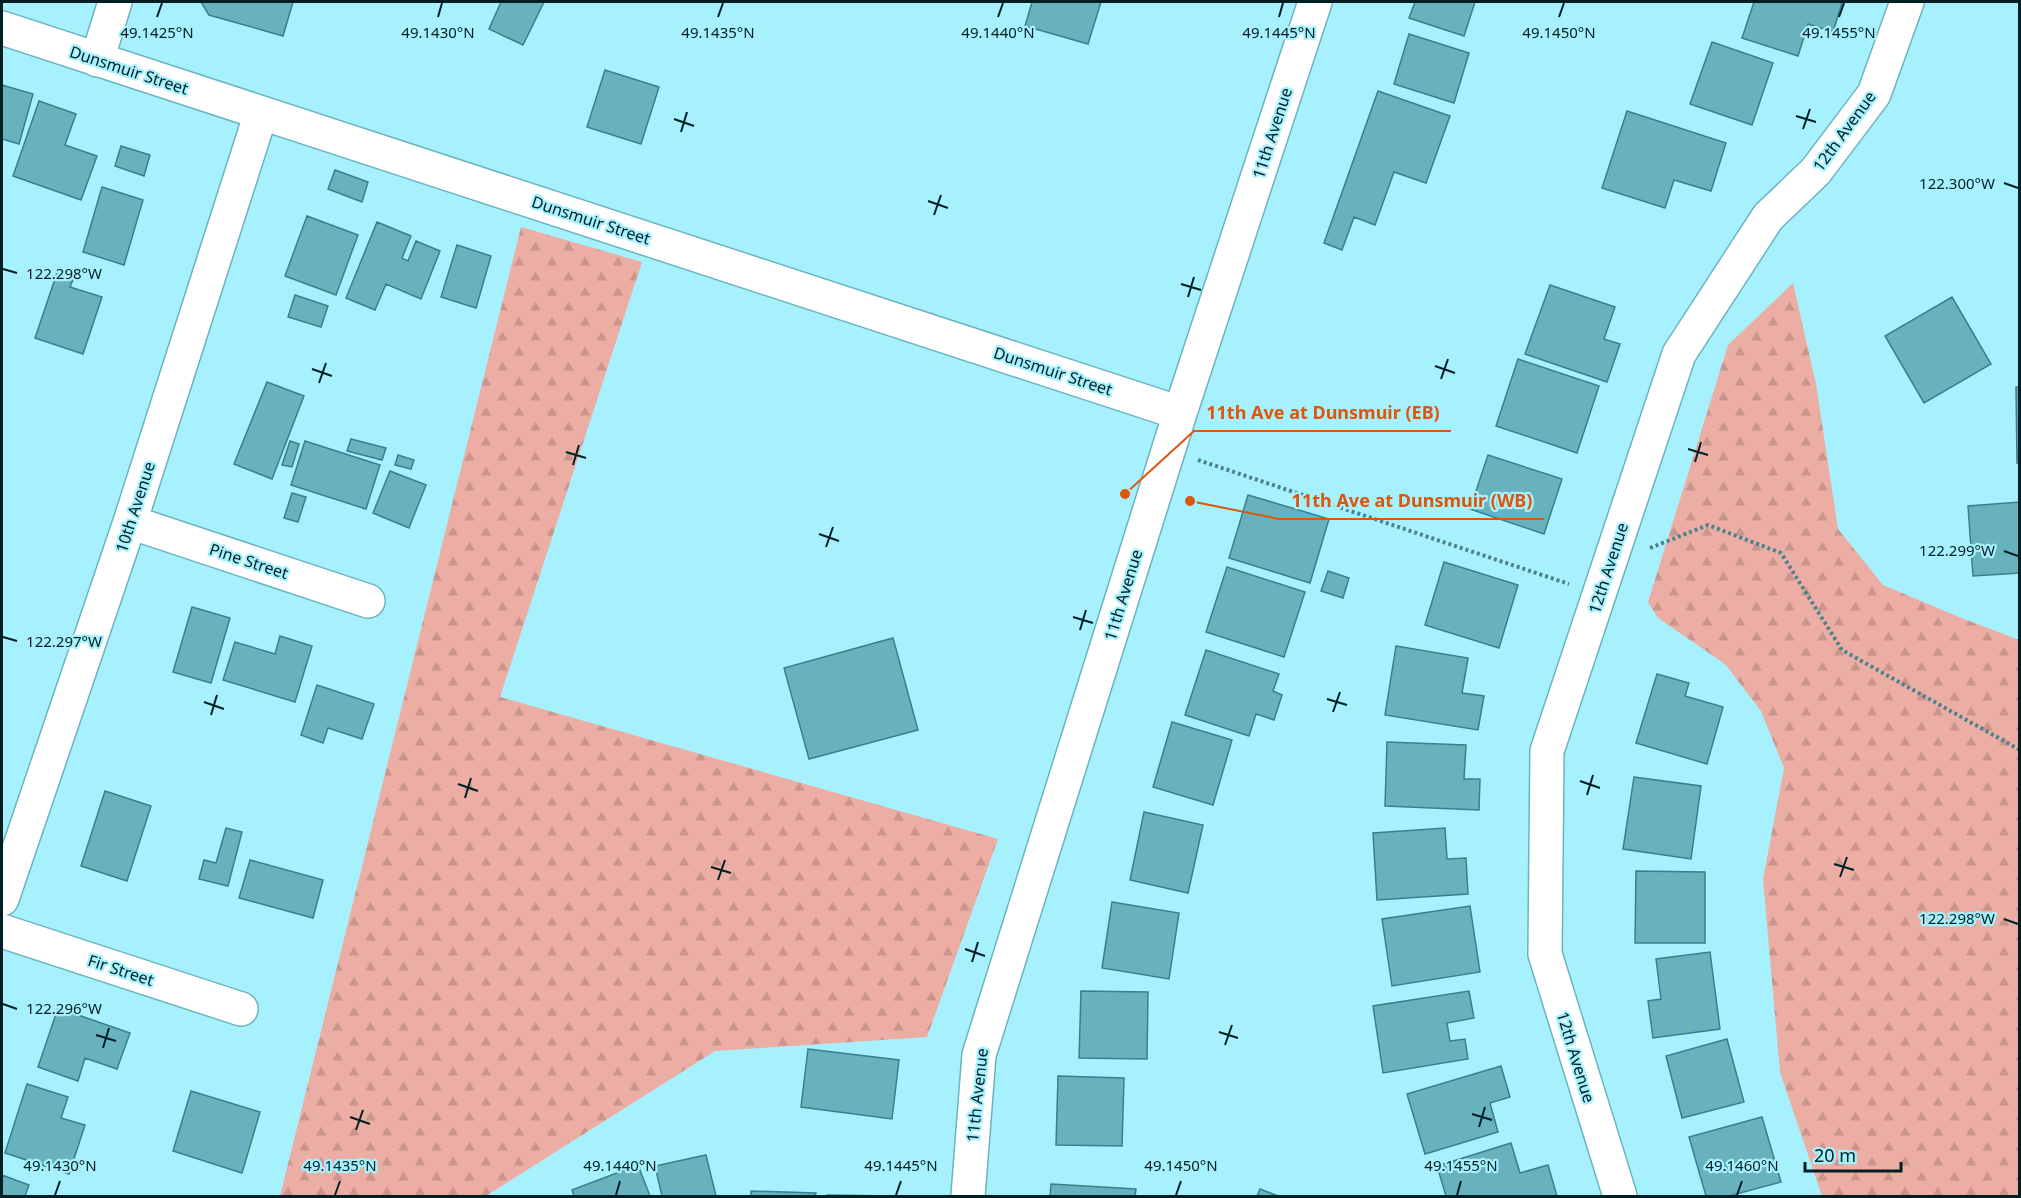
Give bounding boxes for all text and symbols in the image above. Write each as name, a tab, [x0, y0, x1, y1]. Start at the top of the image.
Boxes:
text: 49.1425°N	[120, 22, 194, 42]
text: 49.1430°N	[401, 22, 475, 42]
text: 49.1435°N	[681, 22, 755, 42]
text: 49.1440°N	[961, 22, 1035, 42]
text: 49.1445°N	[1242, 22, 1316, 42]
text: 49.1450°N	[1522, 22, 1596, 42]
text: 49.1455°N	[1802, 22, 1876, 42]
street label: Dunsmuir Street	[67, 40, 191, 100]
street label: 11th Avenue	[1247, 85, 1297, 181]
street label: 12th Avenue	[1807, 86, 1881, 176]
text: 122.300°W	[1919, 173, 1995, 193]
street label: Dunsmuir Street	[529, 190, 653, 250]
text: 122.298°W	[26, 263, 102, 283]
street label: Dunsmuir Street	[991, 341, 1115, 401]
callout: 11th Ave at Dunsmuir (EB)	[1194, 395, 1451, 431]
text: 11th Ave at Dunsmuir (EB)	[1206, 400, 1440, 424]
street label: 10th Avenue	[110, 459, 160, 555]
callout: 11th Ave at Dunsmuir (WB)	[1279, 483, 1544, 519]
text: 11th Ave at Dunsmuir (WB)	[1292, 488, 1532, 512]
street label: 12th Avenue	[1583, 520, 1633, 616]
street label: Pine Street	[207, 538, 291, 584]
text: 122.299°W	[1919, 540, 1995, 560]
street label: 11th Avenue	[1099, 547, 1147, 643]
text: 122.297°W	[26, 631, 102, 651]
text: 122.298°W	[1919, 908, 1995, 928]
street label: Fir Street	[85, 949, 157, 991]
text: 122.296°W	[26, 998, 102, 1018]
street label: 12th Avenue	[1552, 1009, 1600, 1105]
street label: 11th Avenue	[961, 1047, 993, 1143]
scale bar	[1805, 1135, 1901, 1173]
text: 20 m	[1814, 1143, 1856, 1167]
text: 49.1430°N	[23, 1155, 97, 1175]
text: 49.1435°N	[303, 1155, 377, 1175]
text: 49.1440°N	[583, 1155, 657, 1175]
text: 49.1445°N	[864, 1155, 938, 1175]
text: 49.1450°N	[1144, 1155, 1218, 1175]
text: 49.1455°N	[1424, 1155, 1498, 1175]
text: 49.1460°N	[1705, 1155, 1779, 1175]

